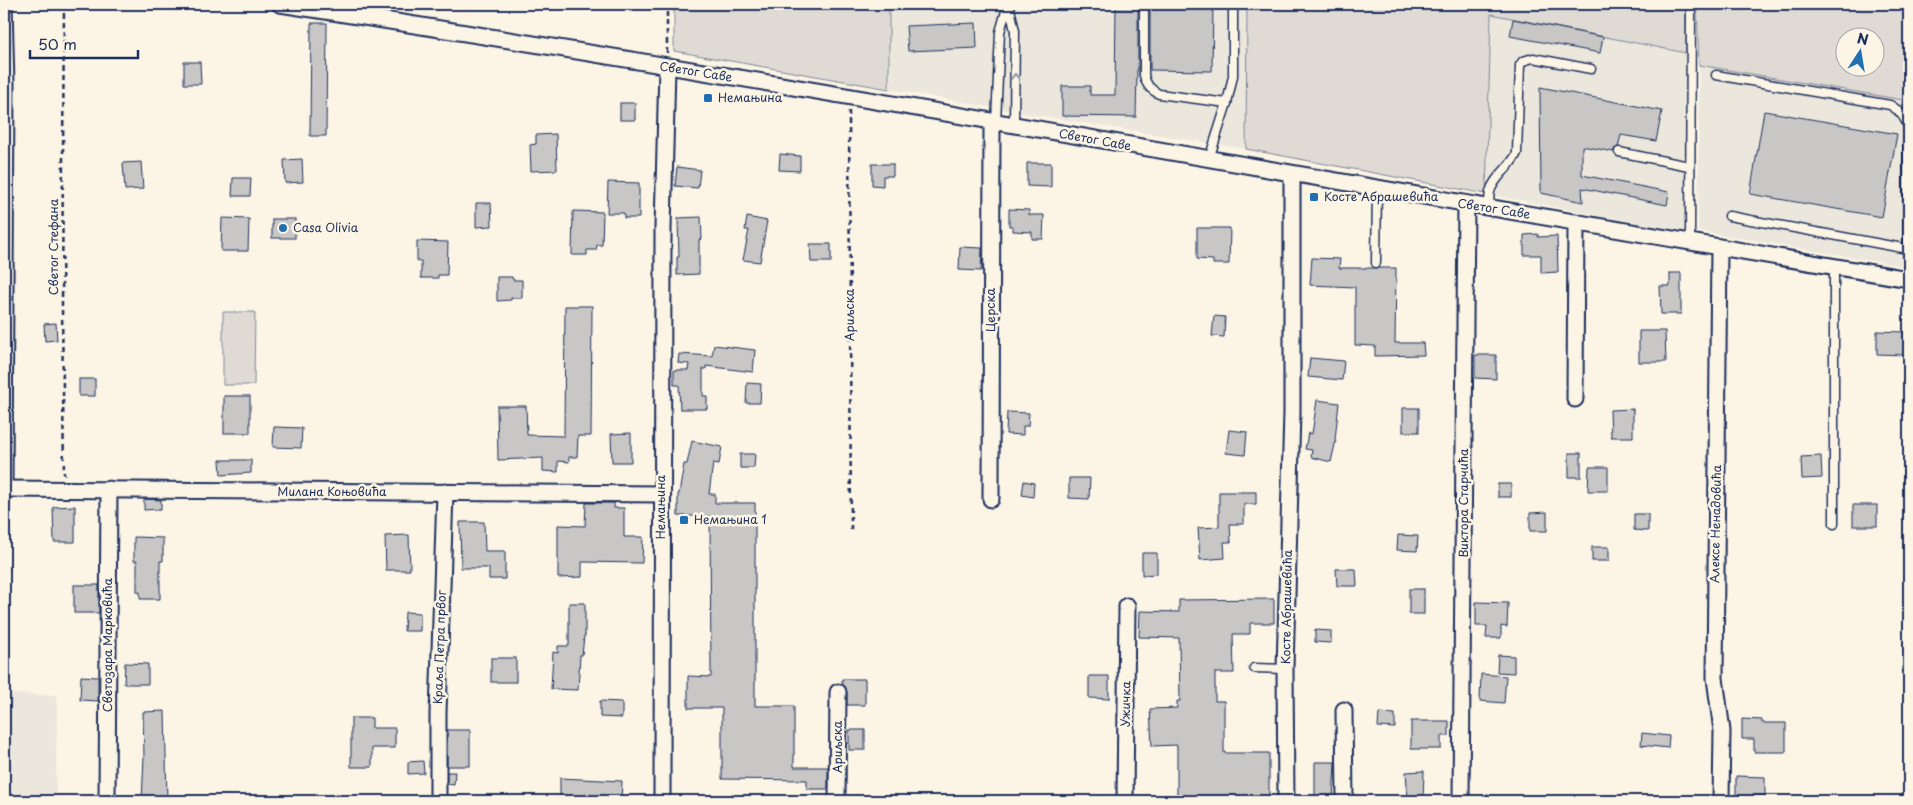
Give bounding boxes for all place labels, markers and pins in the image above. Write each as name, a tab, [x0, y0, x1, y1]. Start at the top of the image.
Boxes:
place label: Немањина	[718, 88, 783, 106]
marker: Немањина	[702, 92, 714, 104]
place label: Косте Абрашевића	[1324, 187, 1439, 205]
marker: Косте Абрашевића	[1308, 191, 1320, 203]
place label: Casa Olivia	[293, 218, 359, 236]
marker: Casa Olivia	[277, 222, 289, 234]
place label: Немањина 1	[694, 510, 767, 528]
marker: Немањина 1	[678, 514, 690, 526]

